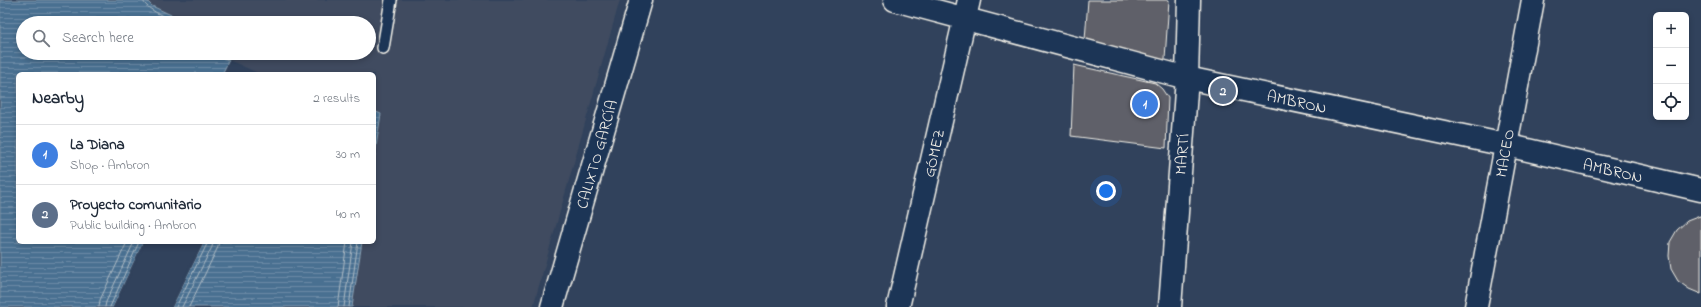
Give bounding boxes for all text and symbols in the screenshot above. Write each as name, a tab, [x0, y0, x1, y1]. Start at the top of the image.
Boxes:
map controls	[1653, 12, 1689, 120]
button: +	[1653, 12, 1689, 48]
search box	[16, 16, 376, 60]
icon: search	[30, 27, 52, 49]
text: Search here	[62, 27, 134, 49]
button: −	[1653, 48, 1689, 84]
pin: 2	[1210, 76, 1236, 106]
button: locate	[1653, 84, 1689, 120]
street label: AMBRON	[1264, 85, 1329, 121]
text: Nearby	[32, 86, 84, 111]
text: 2 results	[313, 89, 360, 108]
pin: 1	[1132, 89, 1158, 119]
street label: CALIXTO GARCÍA	[571, 97, 625, 212]
street label: GÓMEZ	[918, 127, 952, 180]
street label: MACEO	[1490, 127, 1522, 179]
street label: MARTÍ	[1170, 133, 1196, 176]
text: La Diana	[70, 134, 125, 156]
text: 1	[43, 145, 47, 164]
text: 30 m	[336, 145, 360, 164]
street label: AMBRON	[1580, 153, 1645, 190]
text: Shop · Ambron	[70, 156, 150, 175]
your location	[1096, 181, 1116, 201]
text: Proyecto comunitario	[70, 194, 202, 216]
text: 2	[42, 205, 48, 224]
text: 40 m	[336, 205, 360, 224]
text: Public building · Ambron	[70, 216, 196, 235]

